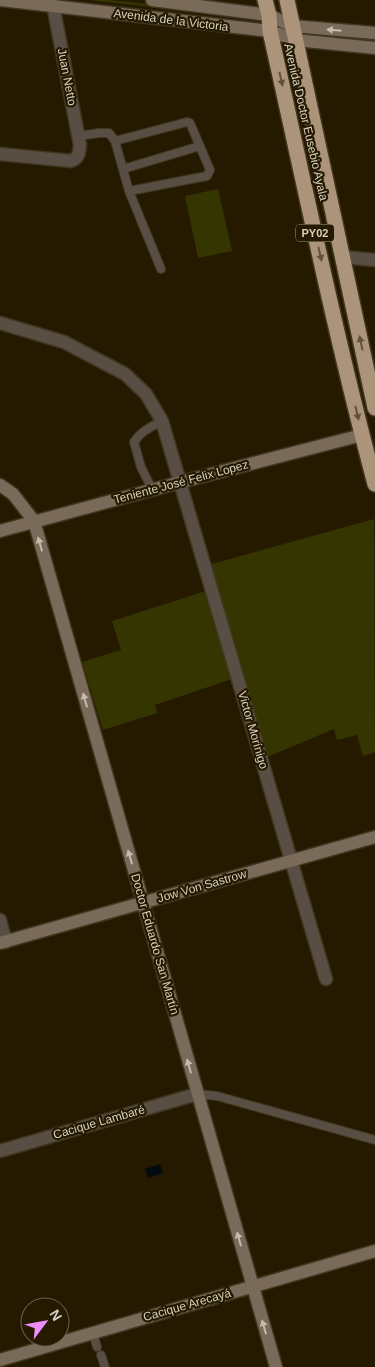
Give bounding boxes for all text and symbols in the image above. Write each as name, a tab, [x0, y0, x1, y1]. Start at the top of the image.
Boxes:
street label: Avenida de la Victoria	[113, 6, 230, 34]
one-way arrow	[325, 26, 341, 34]
street label: Avenida Doctor Eusebio Ayala	[281, 42, 331, 202]
street label: Juan Netto	[55, 47, 79, 107]
one-way arrow	[277, 71, 285, 87]
road number: PY02	[296, 224, 334, 242]
one-way arrow	[316, 247, 324, 262]
one-way arrow	[357, 335, 365, 351]
one-way arrow	[353, 405, 361, 420]
street label: Teniente José Felix Lopez	[112, 457, 250, 507]
one-way arrow	[36, 537, 44, 552]
street label: Victor Morínigo	[235, 689, 271, 771]
one-way arrow	[81, 693, 89, 708]
one-way arrow	[126, 849, 134, 864]
street label: Jow Von Sastrow	[156, 866, 248, 905]
street label: Doctor Eduardo San Martín	[128, 872, 182, 1016]
one-way arrow	[185, 1059, 193, 1074]
street label: Cacique Lambaré	[52, 1102, 147, 1142]
one-way arrow	[235, 1232, 243, 1247]
street label: Cacique Arecayá	[141, 1286, 233, 1324]
north arrow	[20, 1297, 70, 1347]
text: N	[47, 1307, 65, 1324]
one-way arrow	[260, 1319, 268, 1334]

